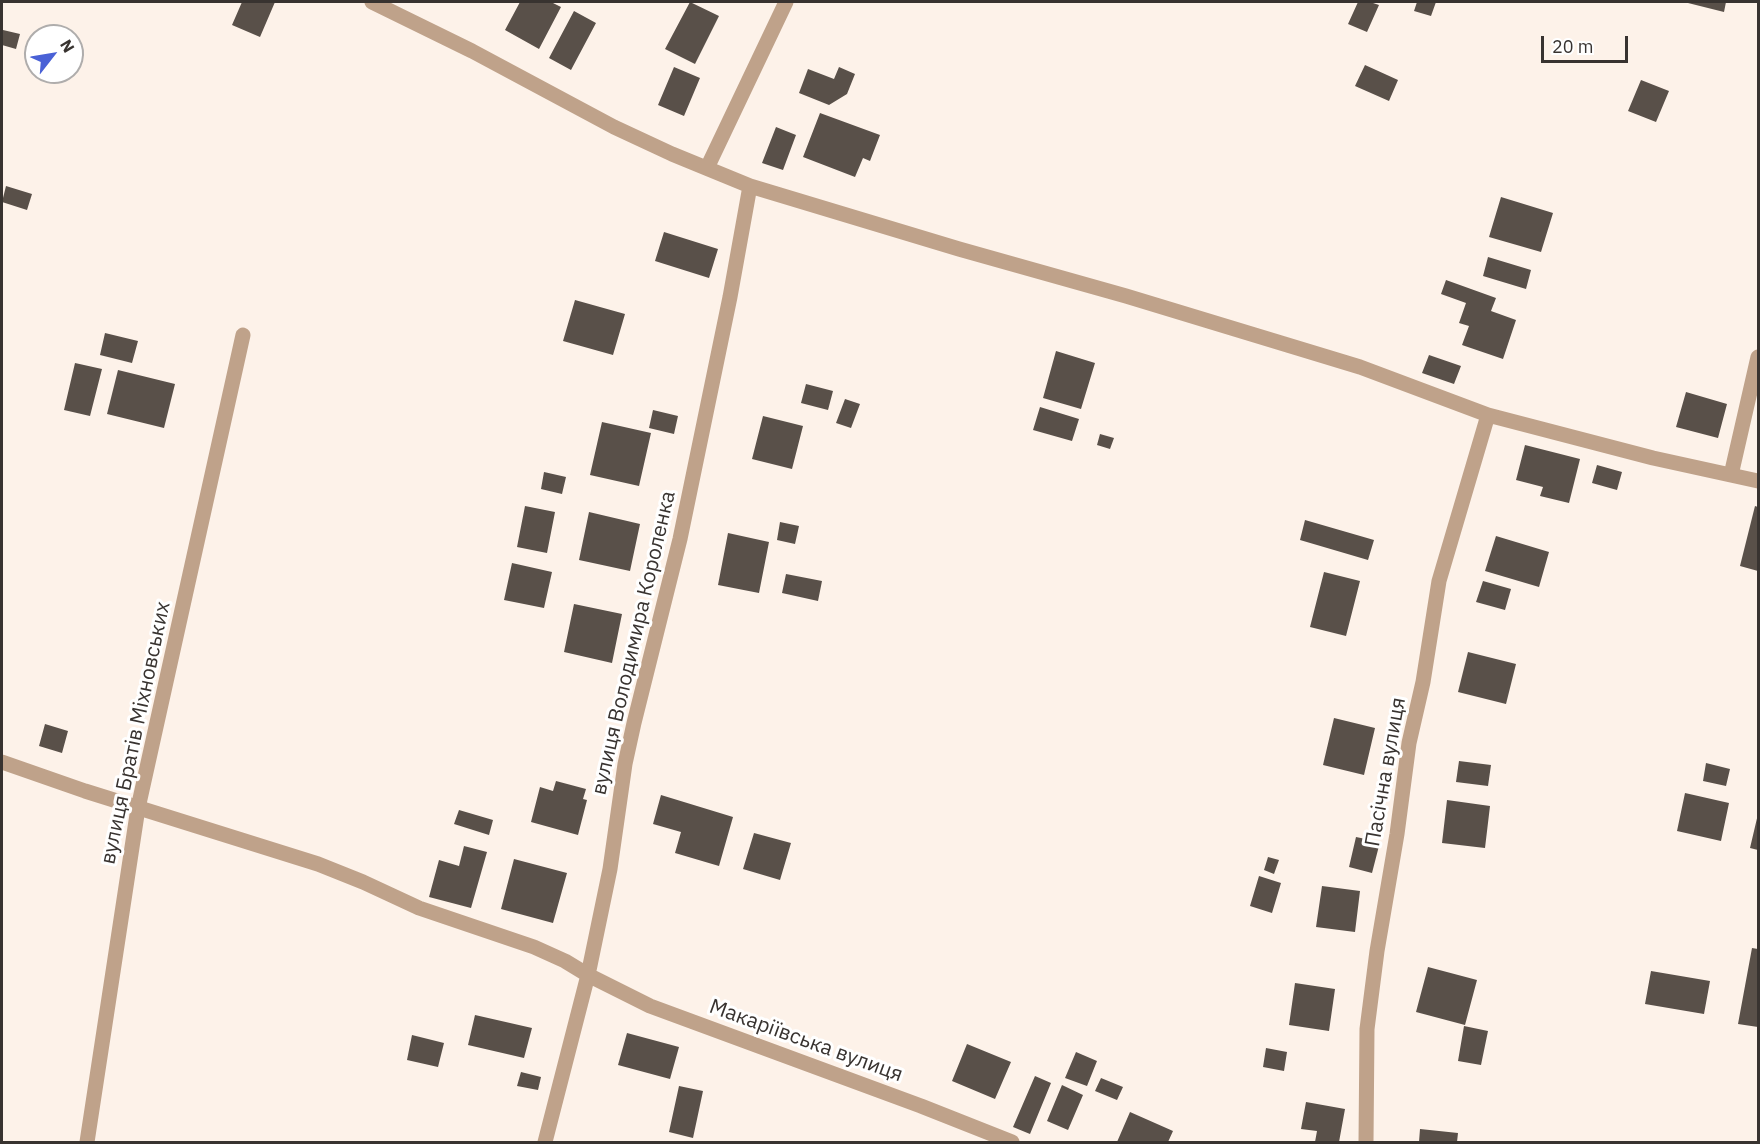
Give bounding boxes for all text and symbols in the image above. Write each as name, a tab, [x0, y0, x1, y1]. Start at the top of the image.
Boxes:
north arrow	[24, 24, 84, 84]
scale bar	[1544, 24, 1631, 62]
text: 20 m	[1552, 35, 1594, 58]
text: N	[56, 36, 79, 56]
street label: вулиця Володимира Короленка	[587, 489, 681, 797]
street label: вулиця Братів Міхновських	[96, 599, 176, 867]
street label: Пасічна вулиця	[1360, 695, 1412, 849]
street label: Макаріївська вулиця	[706, 994, 906, 1088]

